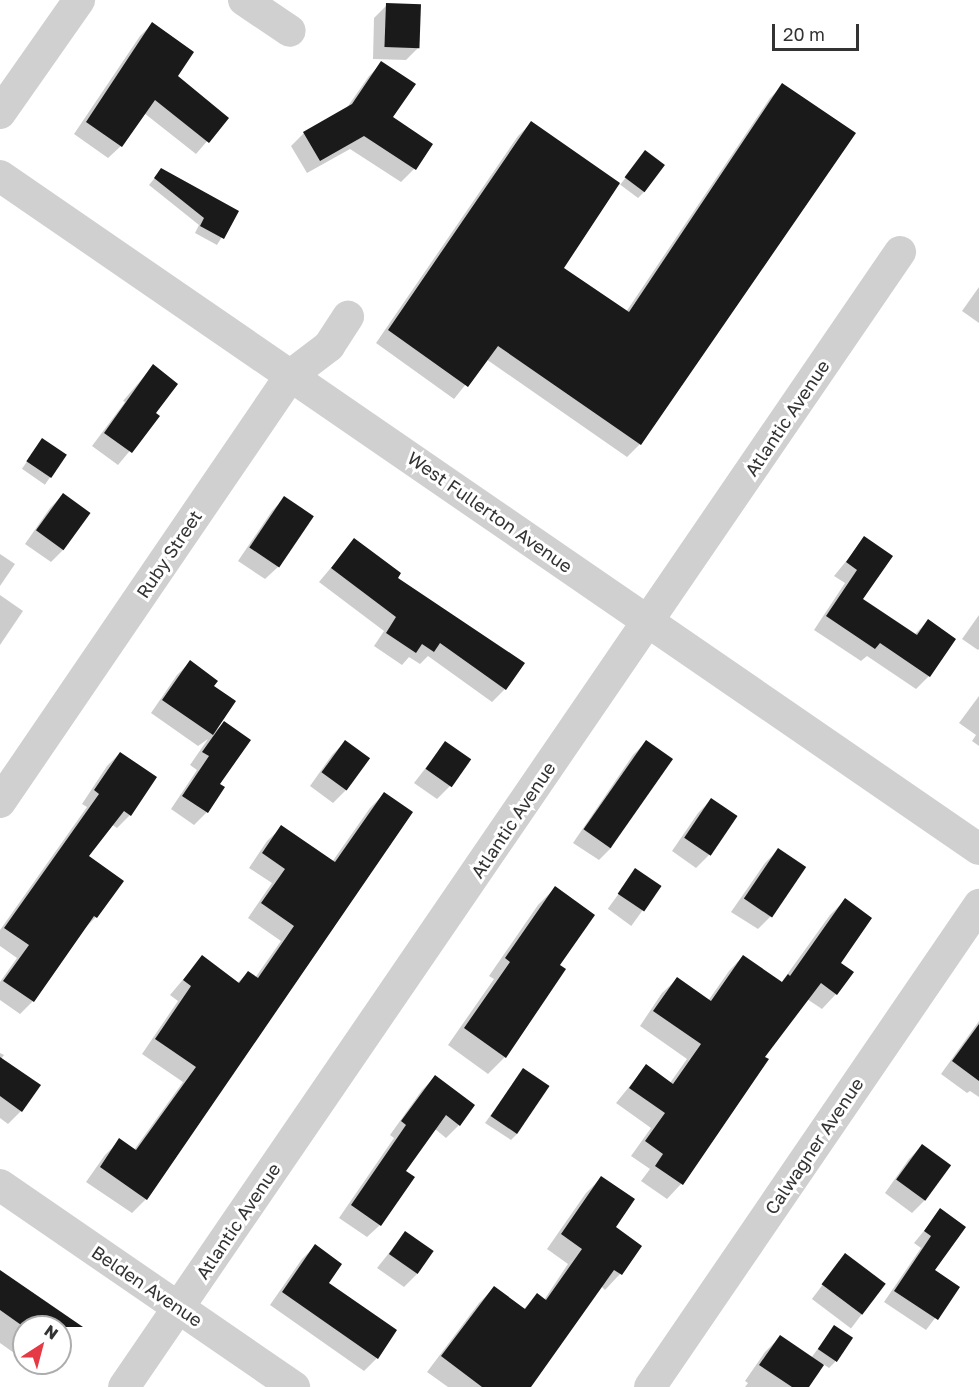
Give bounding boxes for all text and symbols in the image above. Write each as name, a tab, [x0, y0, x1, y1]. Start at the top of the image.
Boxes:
scale bar	[775, 12, 862, 50]
text: 20 m	[783, 23, 825, 45]
street label: Atlantic Avenue	[740, 356, 834, 480]
street label: West Fullerton Avenue	[403, 447, 577, 577]
street label: Ruby Street	[132, 506, 206, 602]
street label: Atlantic Avenue	[466, 758, 560, 882]
street label: Calwagner Avenue	[760, 1074, 868, 1218]
street label: Atlantic Avenue	[191, 1159, 285, 1283]
street label: Belden Avenue	[88, 1241, 206, 1331]
north arrow	[12, 1315, 72, 1375]
text: N	[41, 1320, 62, 1344]

